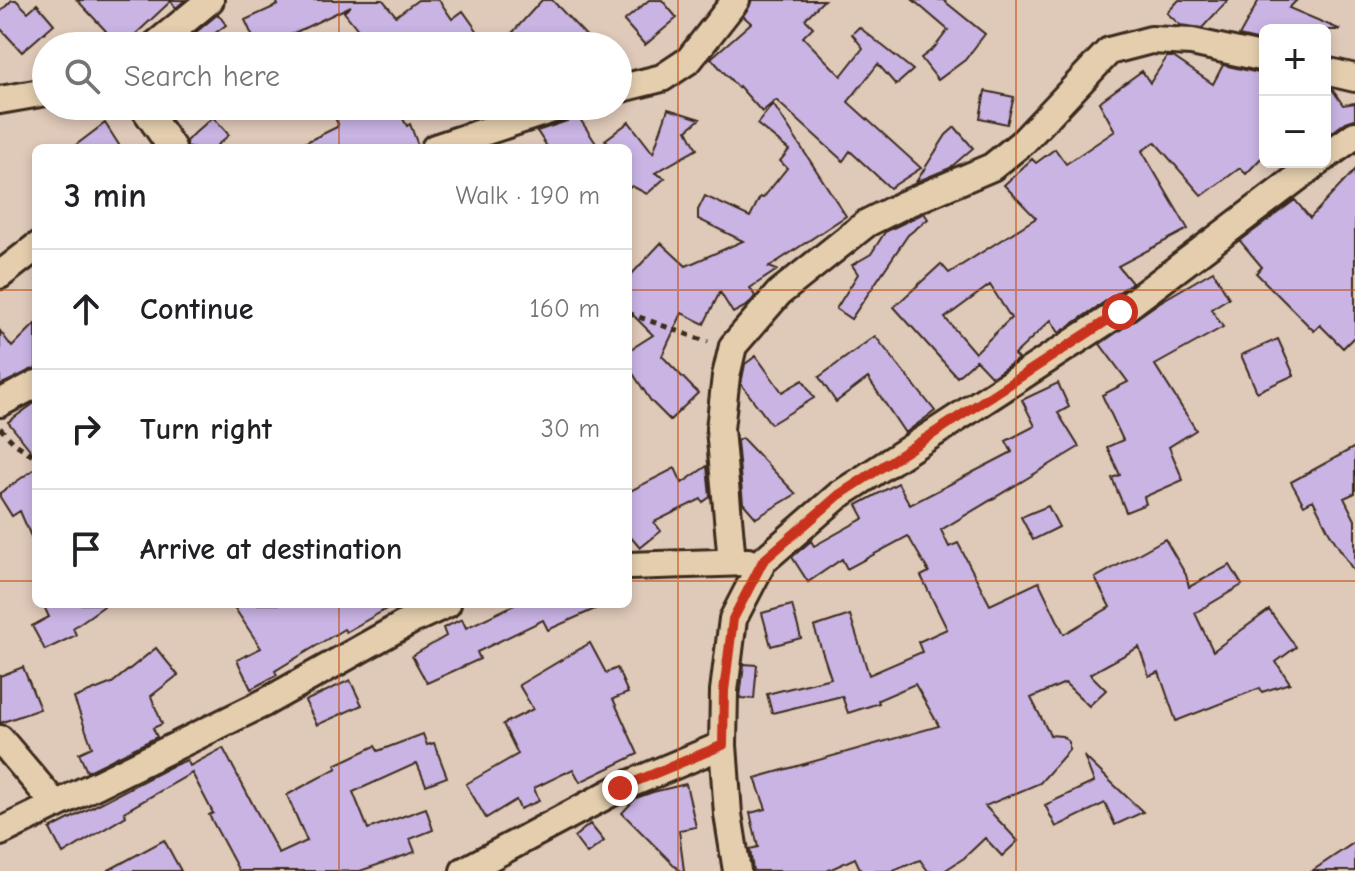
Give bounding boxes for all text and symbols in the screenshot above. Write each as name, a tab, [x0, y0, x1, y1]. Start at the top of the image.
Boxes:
map controls	[1259, 24, 1331, 168]
button: +	[1259, 24, 1331, 96]
search box	[32, 32, 632, 120]
icon: search	[60, 54, 104, 98]
text: Search here	[124, 59, 280, 94]
button: −	[1259, 96, 1331, 168]
text: 3 min	[64, 176, 147, 216]
text: Walk · 190 m	[455, 181, 600, 211]
icon: ahead	[64, 287, 108, 331]
text: Continue	[140, 292, 254, 327]
text: 160 m	[530, 294, 600, 324]
route start	[1102, 294, 1138, 330]
icon: right	[64, 407, 108, 451]
text: Turn right	[140, 412, 272, 447]
text: 30 m	[541, 414, 600, 444]
icon: arrive	[64, 527, 108, 571]
text: Arrive at destination	[140, 532, 402, 567]
route end	[602, 770, 638, 806]

